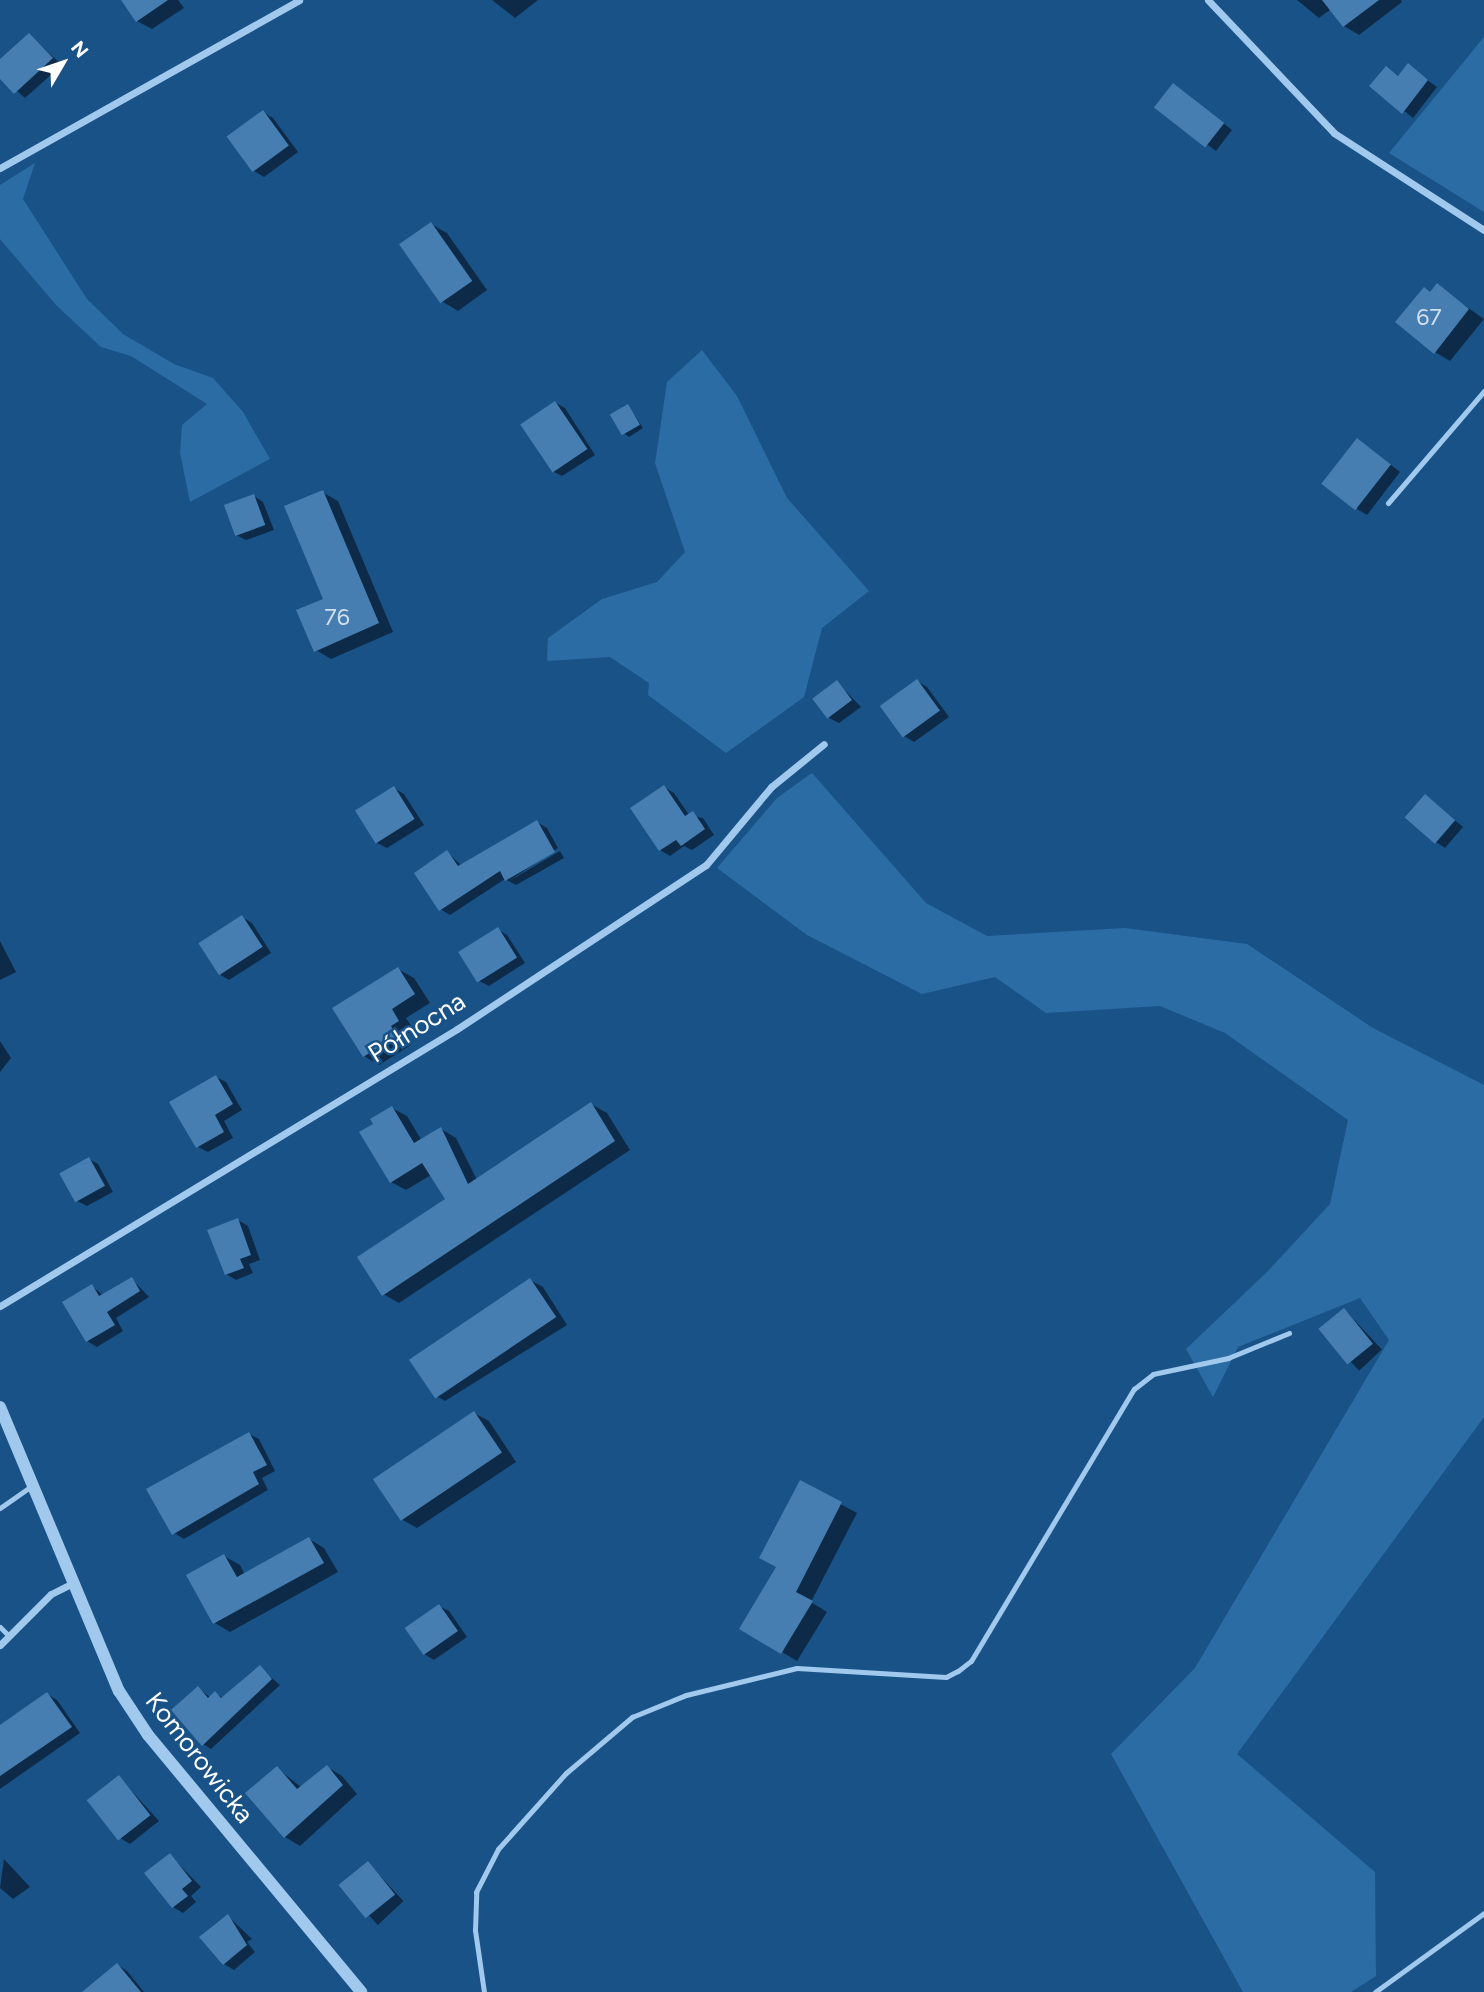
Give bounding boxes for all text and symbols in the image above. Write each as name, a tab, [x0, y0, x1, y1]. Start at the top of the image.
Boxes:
north arrow	[28, 28, 98, 98]
text: N	[66, 37, 93, 62]
house number: 67	[1416, 303, 1442, 331]
house number: 76	[324, 603, 350, 631]
street label: Północna	[363, 986, 471, 1070]
street label: Komorowicka	[138, 1686, 260, 1830]

